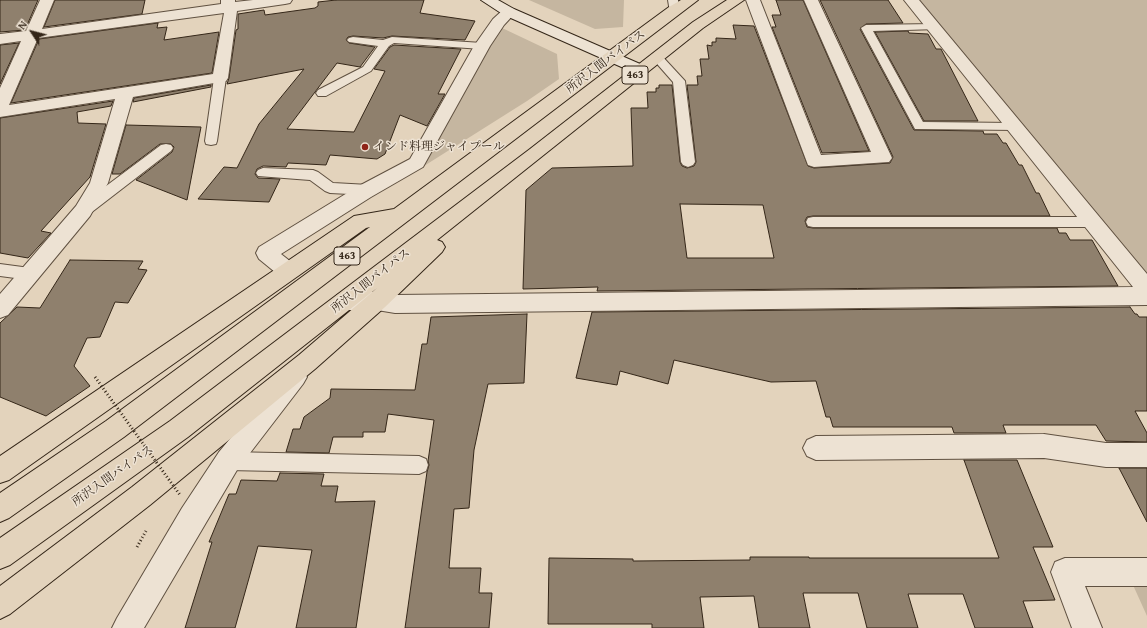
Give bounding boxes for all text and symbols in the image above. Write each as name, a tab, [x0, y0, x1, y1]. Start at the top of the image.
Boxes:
north arrow	[12, 12, 52, 52]
text: N	[14, 17, 31, 33]
street label: 所沢入間バイパス	[563, 27, 649, 97]
road number: 463	[622, 66, 648, 84]
place label: インド料理ジャイプール	[373, 140, 505, 154]
marker: インド料理ジャイプール	[360, 142, 370, 152]
street label: 所沢入間バイパス	[329, 246, 413, 316]
road number: 463	[334, 247, 360, 265]
street label: 所沢入間バイパス	[70, 443, 156, 509]

